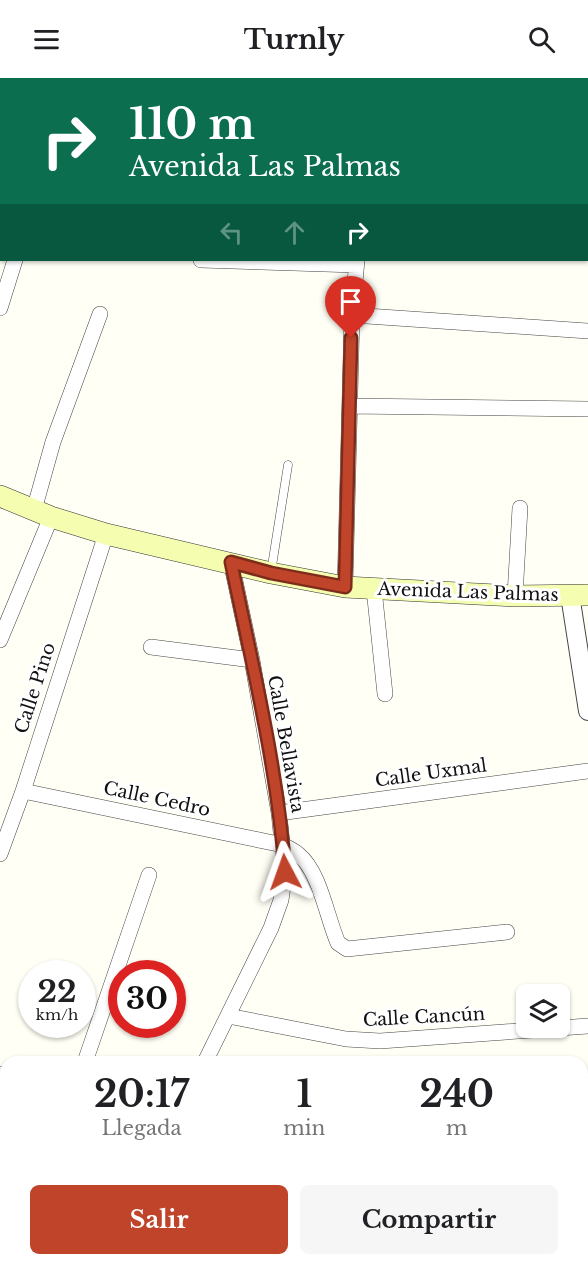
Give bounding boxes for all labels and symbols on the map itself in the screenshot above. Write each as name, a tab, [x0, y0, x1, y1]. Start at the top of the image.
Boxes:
pin	[325, 276, 376, 338]
street label: Avenida Las Palmas	[376, 578, 559, 606]
street label: Calle Pino	[10, 640, 60, 736]
street label: Calle Bellavista	[263, 674, 309, 814]
street label: Calle Uxmal	[374, 754, 488, 792]
street label: Calle Cedro	[102, 777, 212, 821]
position arrow	[253, 840, 317, 904]
speed limit sign: 30	[108, 960, 186, 1038]
street label: Calle Cancún	[362, 1003, 486, 1031]

